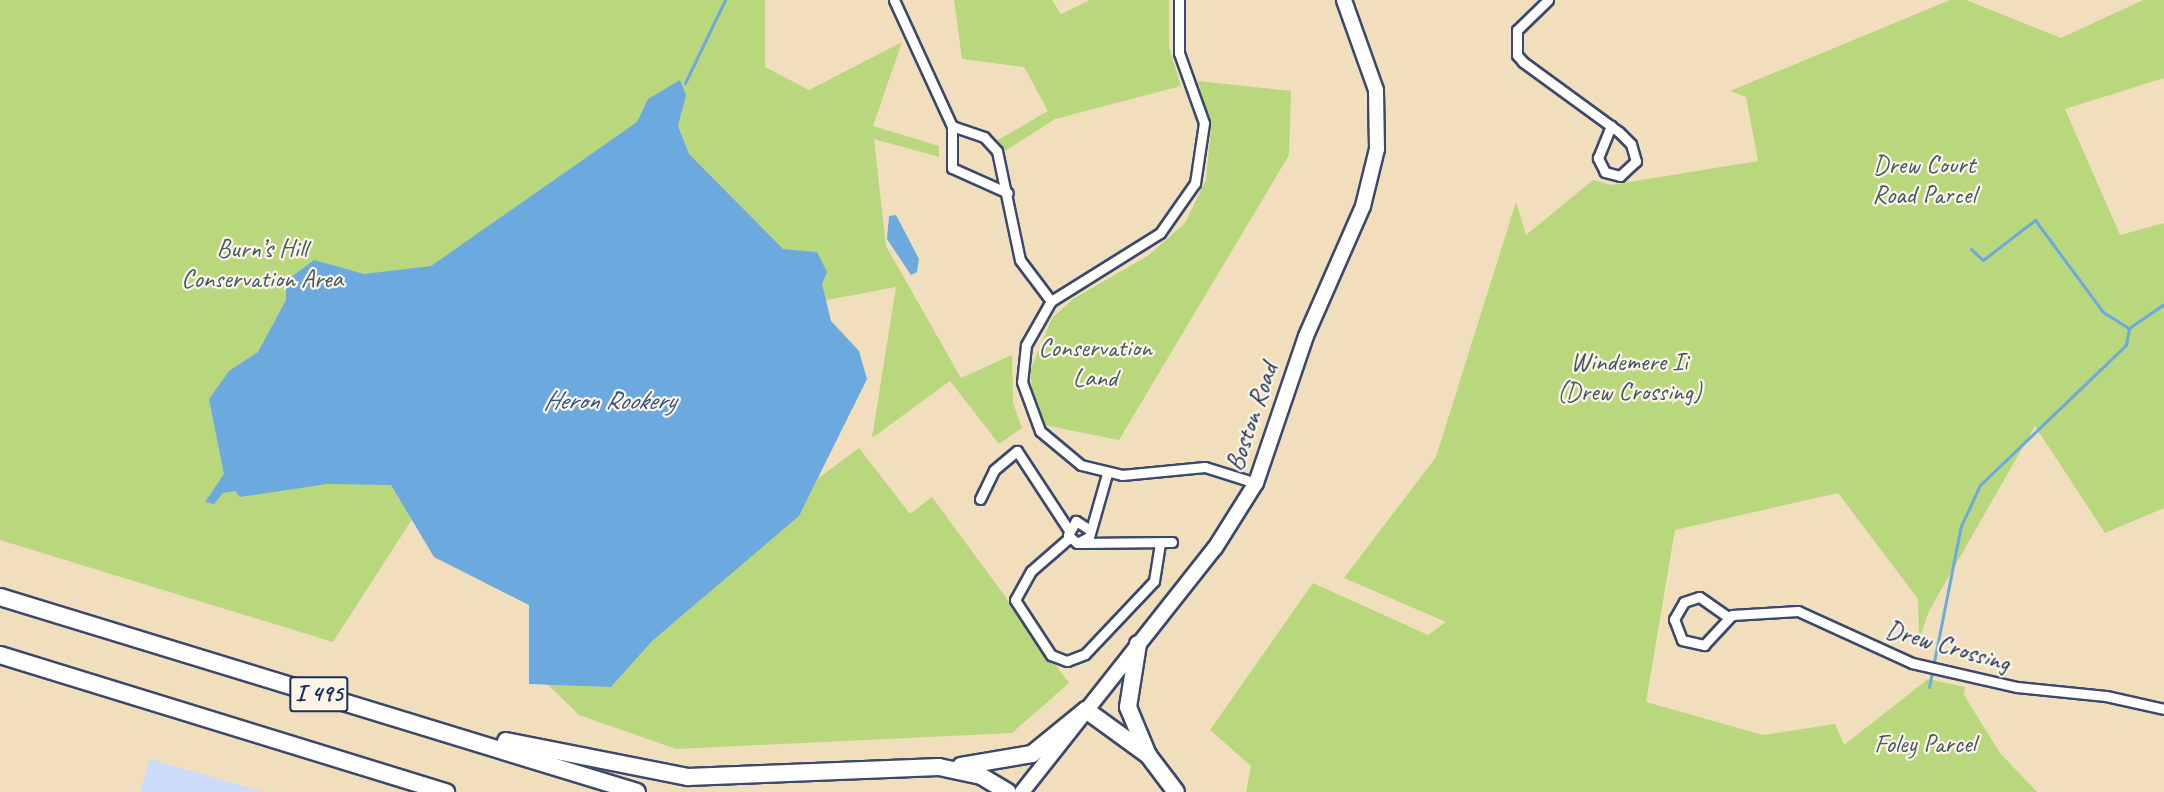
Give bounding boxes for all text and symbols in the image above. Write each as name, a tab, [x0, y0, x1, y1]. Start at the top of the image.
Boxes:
park label: Drew Court Road Parcel	[1872, 149, 1976, 210]
park label: Burn’s Hill Conservation Area	[182, 233, 342, 294]
park label: Conservation Land	[1038, 332, 1152, 394]
park label: Windemere Ii (Drew Crossing)	[1557, 346, 1701, 408]
street label: Boston Road	[1219, 360, 1285, 474]
water label: Heron Rookery	[543, 385, 675, 417]
street label: Drew Crossing	[1883, 613, 2013, 679]
road number: I 495	[289, 673, 349, 715]
park label: Foley Parcel	[1874, 728, 1976, 760]

